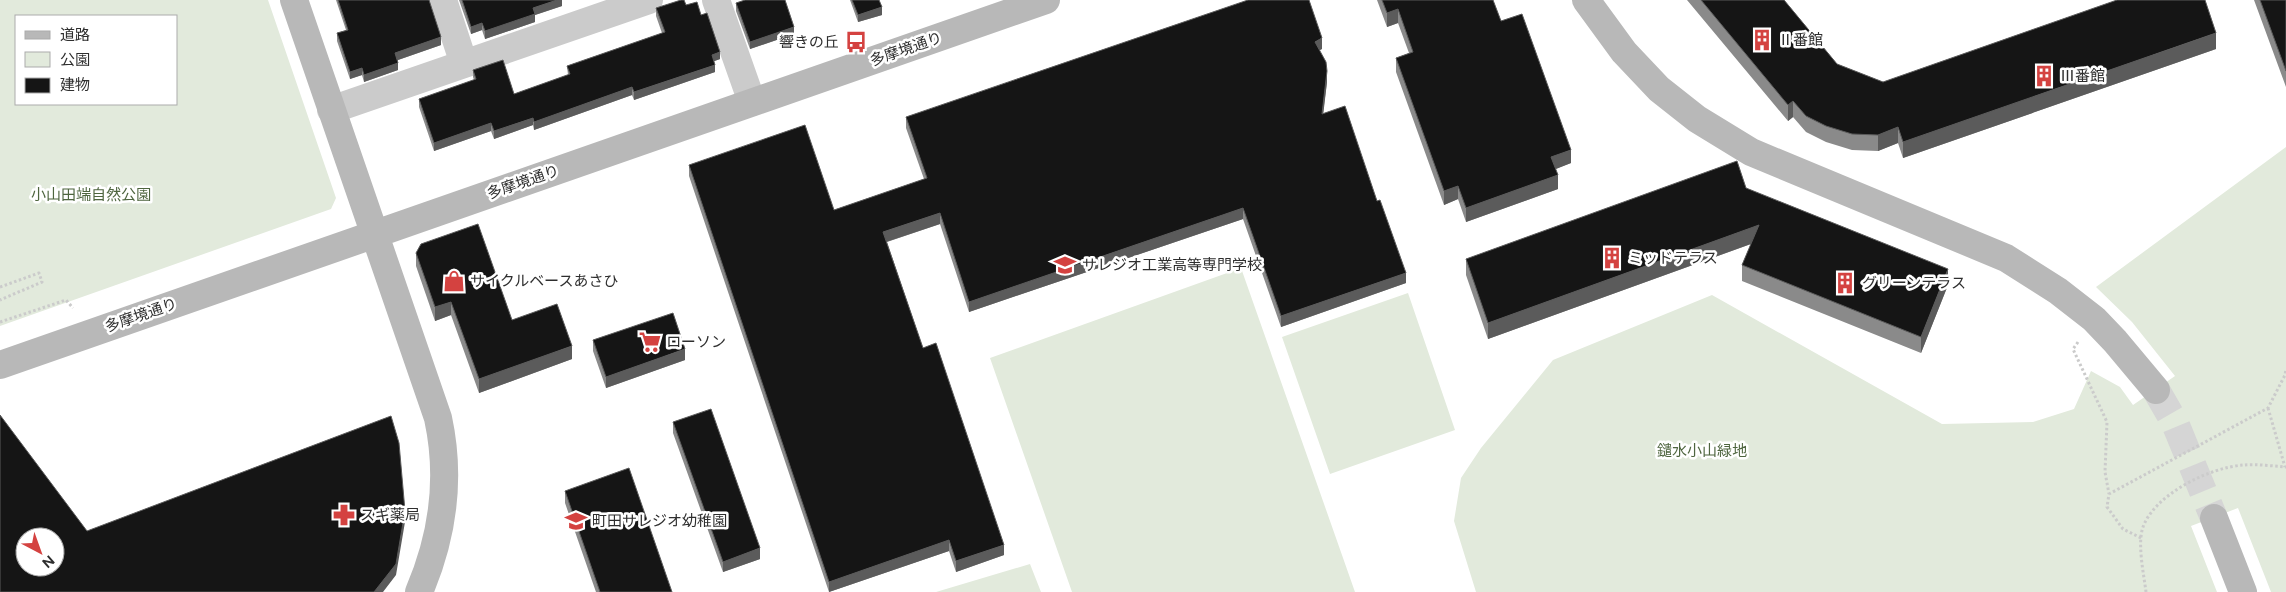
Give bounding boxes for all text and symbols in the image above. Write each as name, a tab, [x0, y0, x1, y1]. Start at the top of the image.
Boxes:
legend	[15, 15, 178, 105]
text: 道路	[60, 26, 90, 44]
building icon: Ⅱ番館	[1749, 27, 1775, 53]
street label: 多摩境通り	[868, 28, 944, 70]
bus stop icon: 響きの丘	[843, 29, 869, 55]
place label: Ⅱ番館	[1778, 31, 1823, 49]
place label: 響きの丘	[779, 33, 839, 51]
text: 公園	[60, 51, 90, 69]
building icon: Ⅲ番館	[2031, 63, 2057, 89]
place label: Ⅲ番館	[2060, 67, 2105, 85]
text: 建物	[60, 76, 90, 94]
street label: 多摩境通り	[485, 161, 561, 203]
park label: 小山田端自然公園	[31, 186, 151, 204]
building icon: ミッドテラス	[1599, 245, 1625, 271]
place label: ミッドテラス	[1628, 249, 1718, 267]
school or university icon: サレジオ工業高等専門学校	[1052, 252, 1078, 278]
place label: サレジオ工業高等専門学校	[1082, 256, 1262, 274]
shop icon: サイクルベースあさひ	[441, 268, 467, 294]
building icon: グリーンテラス	[1832, 270, 1858, 296]
place label: サイクルベースあさひ	[470, 272, 619, 290]
place label: グリーンテラス	[1862, 274, 1966, 292]
street label: 多摩境通り	[103, 294, 179, 336]
supermarket icon: ローソン	[637, 329, 663, 355]
place label: ローソン	[666, 333, 726, 351]
park label: 鑓水小山緑地	[1657, 442, 1747, 460]
pharmacy icon: スギ薬局	[331, 502, 357, 528]
place label: スギ薬局	[360, 506, 420, 524]
school or university icon: 町田サレジオ幼稚園	[563, 508, 589, 534]
place label: 町田サレジオ幼稚園	[592, 512, 727, 530]
north arrow	[15, 527, 65, 577]
text: N	[39, 551, 58, 571]

